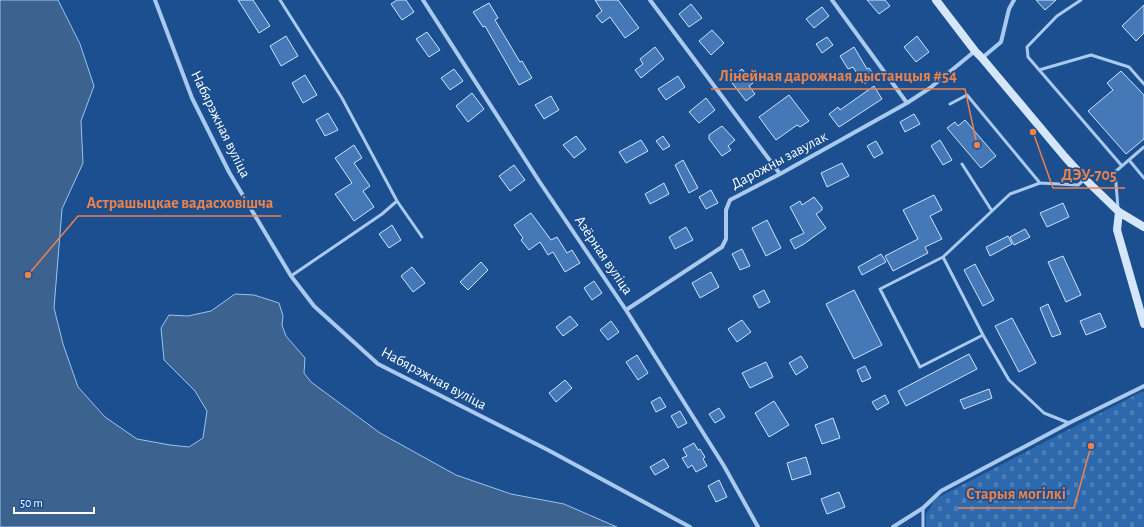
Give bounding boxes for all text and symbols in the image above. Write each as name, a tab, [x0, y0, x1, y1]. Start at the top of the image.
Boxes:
callout: Лінейная дарожная дыстанцыя #54	[711, 61, 965, 89]
street label: Набярэжная вуліца	[188, 68, 253, 180]
text: Лінейная дарожная дыстанцыя #54	[719, 68, 957, 84]
street label: Дарожны завулак	[729, 129, 830, 192]
callout: ДЭУ-705	[1053, 160, 1125, 188]
text: ДЭУ-705	[1061, 167, 1117, 183]
callout: Астрашыцкае вадасховішча	[78, 188, 281, 216]
text: Астрашыцкае вадасховішча	[87, 195, 274, 211]
street label: Азёрная вуліца	[572, 213, 636, 298]
street label: Набярэжная вуліца	[379, 344, 489, 413]
callout: Старыя могілкі	[958, 480, 1074, 508]
text: Старыя могілкі	[966, 486, 1066, 502]
scale bar	[14, 489, 94, 515]
text: 50 m	[20, 497, 43, 509]

